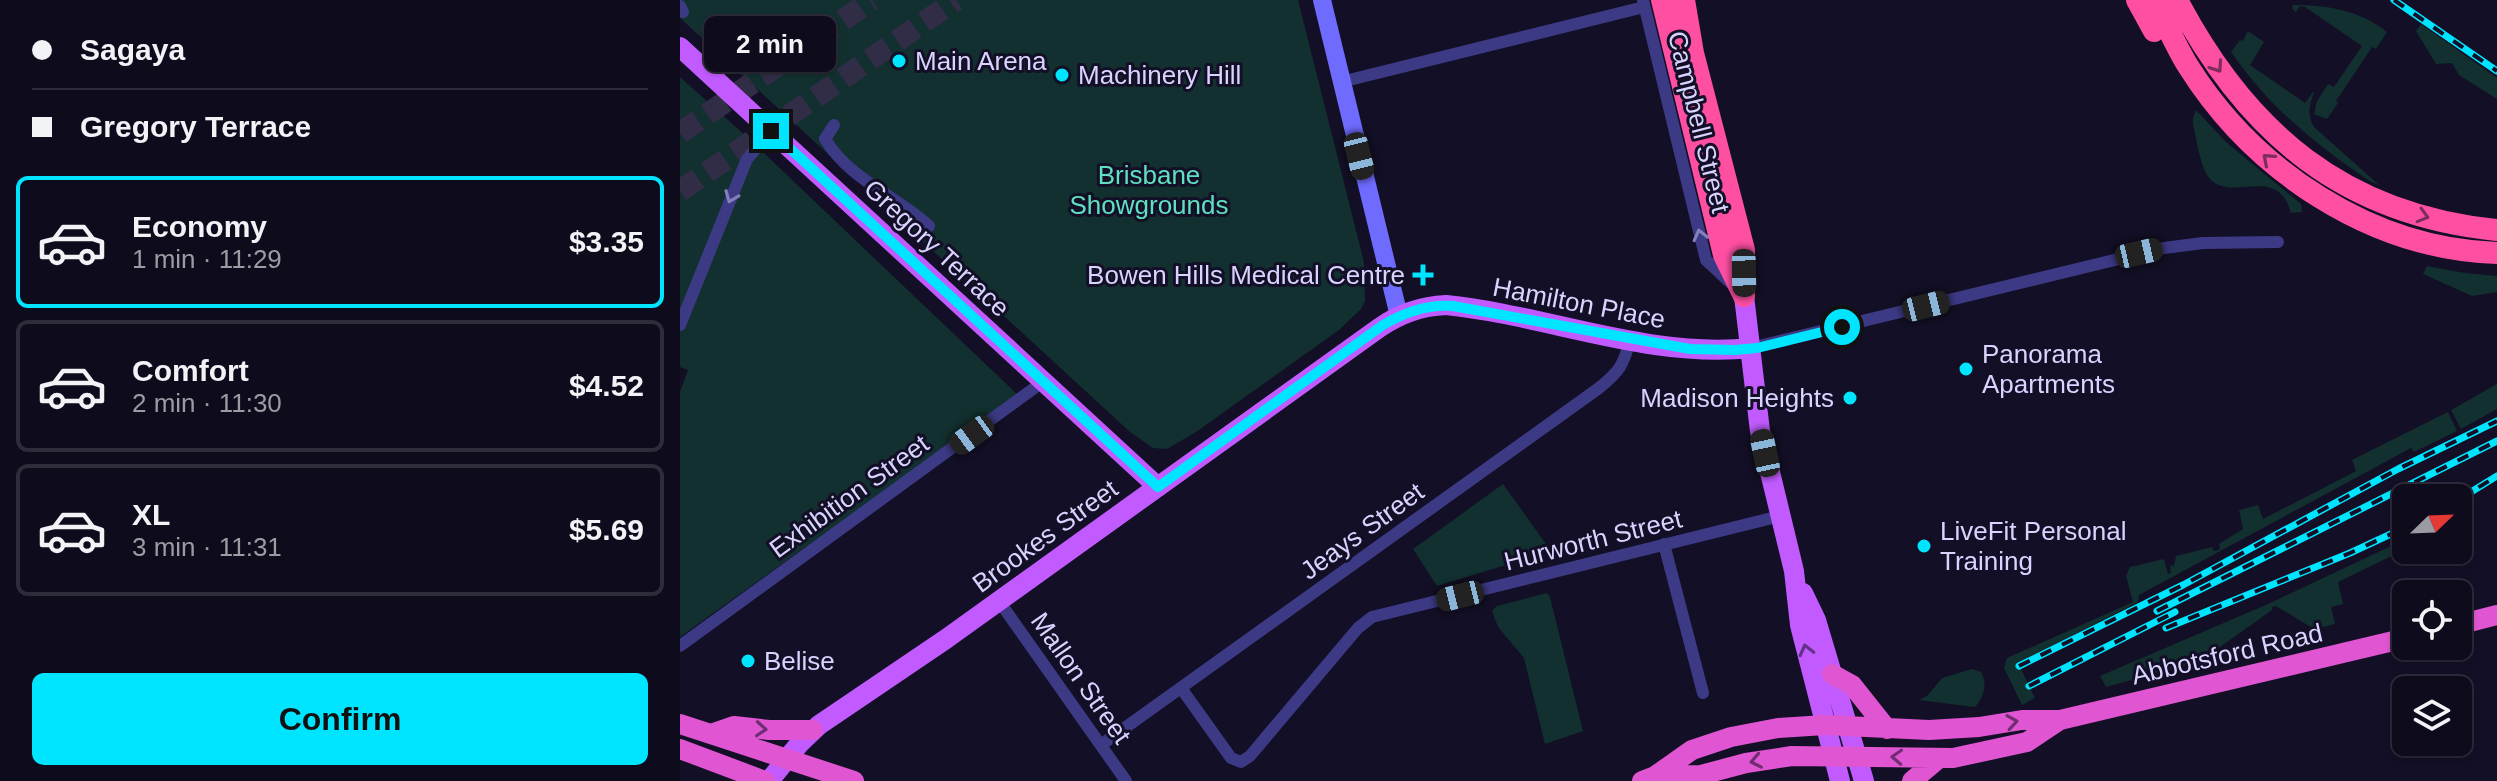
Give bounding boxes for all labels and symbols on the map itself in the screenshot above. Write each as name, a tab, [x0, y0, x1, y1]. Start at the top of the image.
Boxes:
callout: 2 min	[705, 15, 837, 71]
street label: Campbell Street	[1662, 28, 1736, 217]
place label: Main Arena	[915, 46, 1047, 76]
marker: Main Arena	[890, 52, 908, 70]
one-way arrow	[2207, 59, 2222, 73]
place label: Machinery Hill	[1078, 60, 1241, 90]
marker: Machinery Hill	[1053, 66, 1071, 84]
route end	[753, 113, 789, 149]
car	[1342, 130, 1376, 182]
one-way arrow	[2262, 154, 2277, 168]
park label: Brisbane Showgrounds	[1070, 160, 1229, 220]
street label: Gregory Terrace	[858, 173, 1016, 323]
one-way arrow	[724, 189, 741, 203]
one-way arrow	[2416, 207, 2430, 224]
one-way arrow	[1692, 229, 1709, 242]
car	[2113, 236, 2165, 270]
car	[1732, 249, 1756, 297]
place label: Bowen Hills Medical Centre	[1087, 260, 1405, 290]
marker: Bowen Hills Medical Centre	[1412, 264, 1434, 286]
street label: Hamilton Place	[1490, 272, 1668, 334]
car	[1900, 289, 1952, 323]
route start	[1824, 309, 1860, 345]
place label: Panorama Apartments	[1982, 339, 2115, 399]
marker: Panorama Apartments	[1957, 360, 1975, 378]
place label: Madison Heights	[1640, 383, 1834, 413]
marker: Madison Heights	[1841, 389, 1859, 407]
car	[946, 411, 998, 459]
car	[1748, 427, 1782, 479]
street label: Exhibition Street	[764, 428, 935, 564]
street label: Brookes Street	[967, 473, 1124, 599]
street label: Jeays Street	[1295, 476, 1430, 586]
north arrow	[2392, 484, 2472, 564]
street label: Hurworth Street	[1501, 503, 1686, 577]
place label: LiveFit Personal Training	[1940, 516, 2126, 576]
marker: LiveFit Personal Training	[1915, 537, 1933, 555]
car	[1434, 579, 1486, 613]
street label: Mallon Street	[1025, 607, 1138, 750]
street label: Abbotsford Road	[2129, 617, 2325, 691]
one-way arrow	[1799, 643, 1816, 657]
place label: Belise	[764, 646, 835, 676]
marker: Belise	[739, 652, 757, 670]
one-way arrow	[2006, 714, 2019, 731]
one-way arrow	[755, 720, 768, 737]
one-way arrow	[1890, 749, 1903, 766]
one-way arrow	[1749, 752, 1762, 769]

